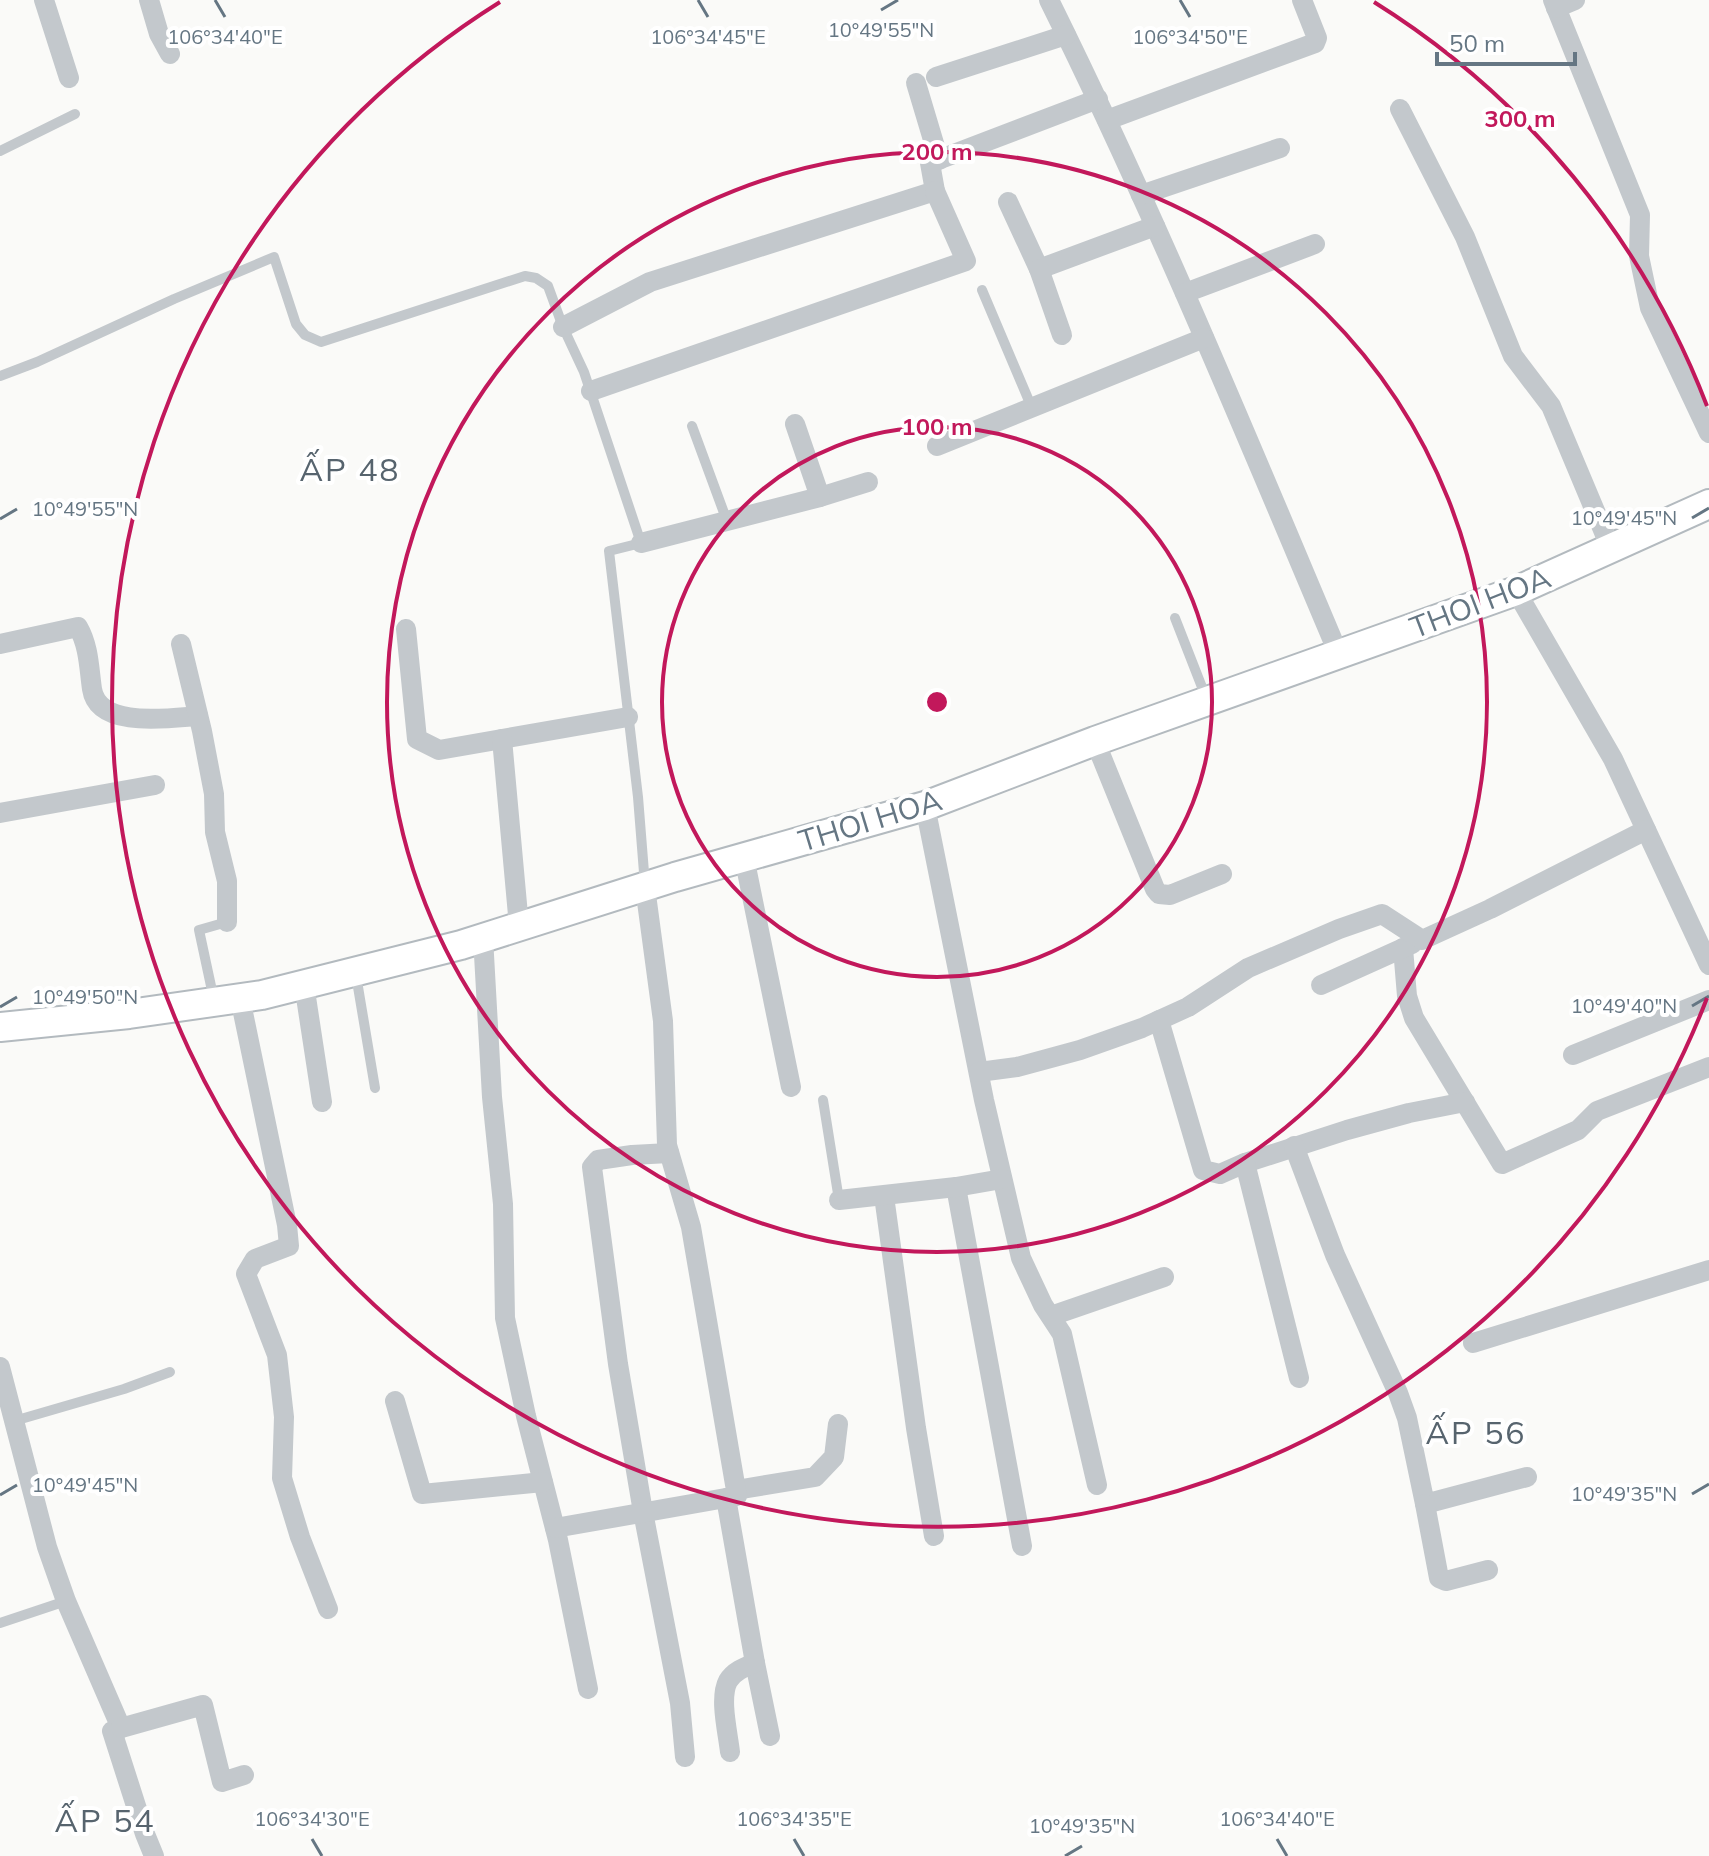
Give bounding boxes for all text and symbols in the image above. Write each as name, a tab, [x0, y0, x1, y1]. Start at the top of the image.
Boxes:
scale bar	[1437, 16, 1575, 66]
text: 10°49'55"N	[828, 17, 934, 42]
text: 106°34'40"E	[167, 24, 283, 49]
text: 106°34'45"E	[650, 24, 766, 49]
text: 106°34'50"E	[1132, 24, 1248, 49]
text: 50 m	[1449, 28, 1505, 58]
text: 300 m	[1484, 103, 1556, 133]
text: 200 m	[901, 136, 973, 166]
text: 100 m	[901, 411, 973, 441]
district label: ẤP 48	[299, 449, 401, 489]
text: 10°49'55"N	[32, 496, 138, 521]
text: 10°49'45"N	[1571, 505, 1677, 530]
street label: THOI HOA	[1404, 558, 1556, 646]
centre of rings	[923, 688, 951, 716]
street label: THOI HOA	[794, 780, 946, 860]
text: 10°49'50"N	[32, 984, 138, 1009]
text: 10°49'40"N	[1571, 993, 1677, 1018]
district label: ẤP 56	[1425, 1412, 1527, 1452]
text: 10°49'45"N	[32, 1472, 138, 1497]
text: 10°49'35"N	[1571, 1481, 1677, 1506]
district label: ẤP 54	[54, 1800, 156, 1840]
text: 106°34'30"E	[254, 1806, 370, 1831]
text: 106°34'35"E	[736, 1806, 852, 1831]
text: 106°34'40"E	[1219, 1806, 1335, 1831]
text: 10°49'35"N	[1029, 1813, 1135, 1838]

